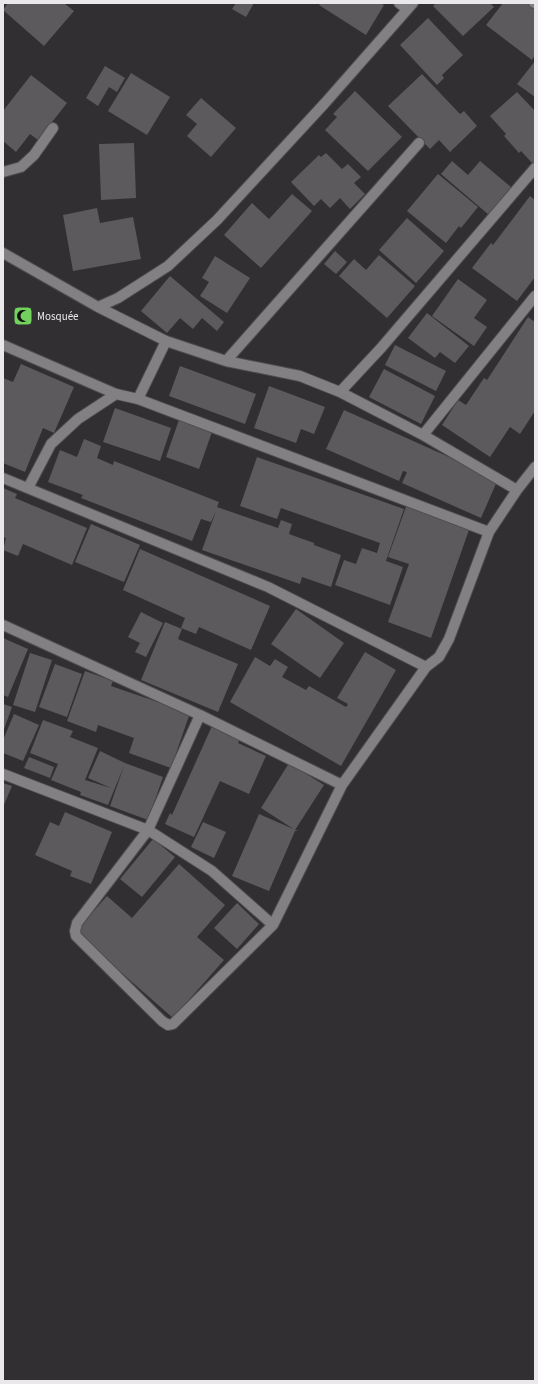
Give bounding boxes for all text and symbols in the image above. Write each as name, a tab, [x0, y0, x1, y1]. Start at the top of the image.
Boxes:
mosque icon: Mosquée	[12, 305, 34, 327]
place label: Mosquée	[37, 309, 79, 324]

